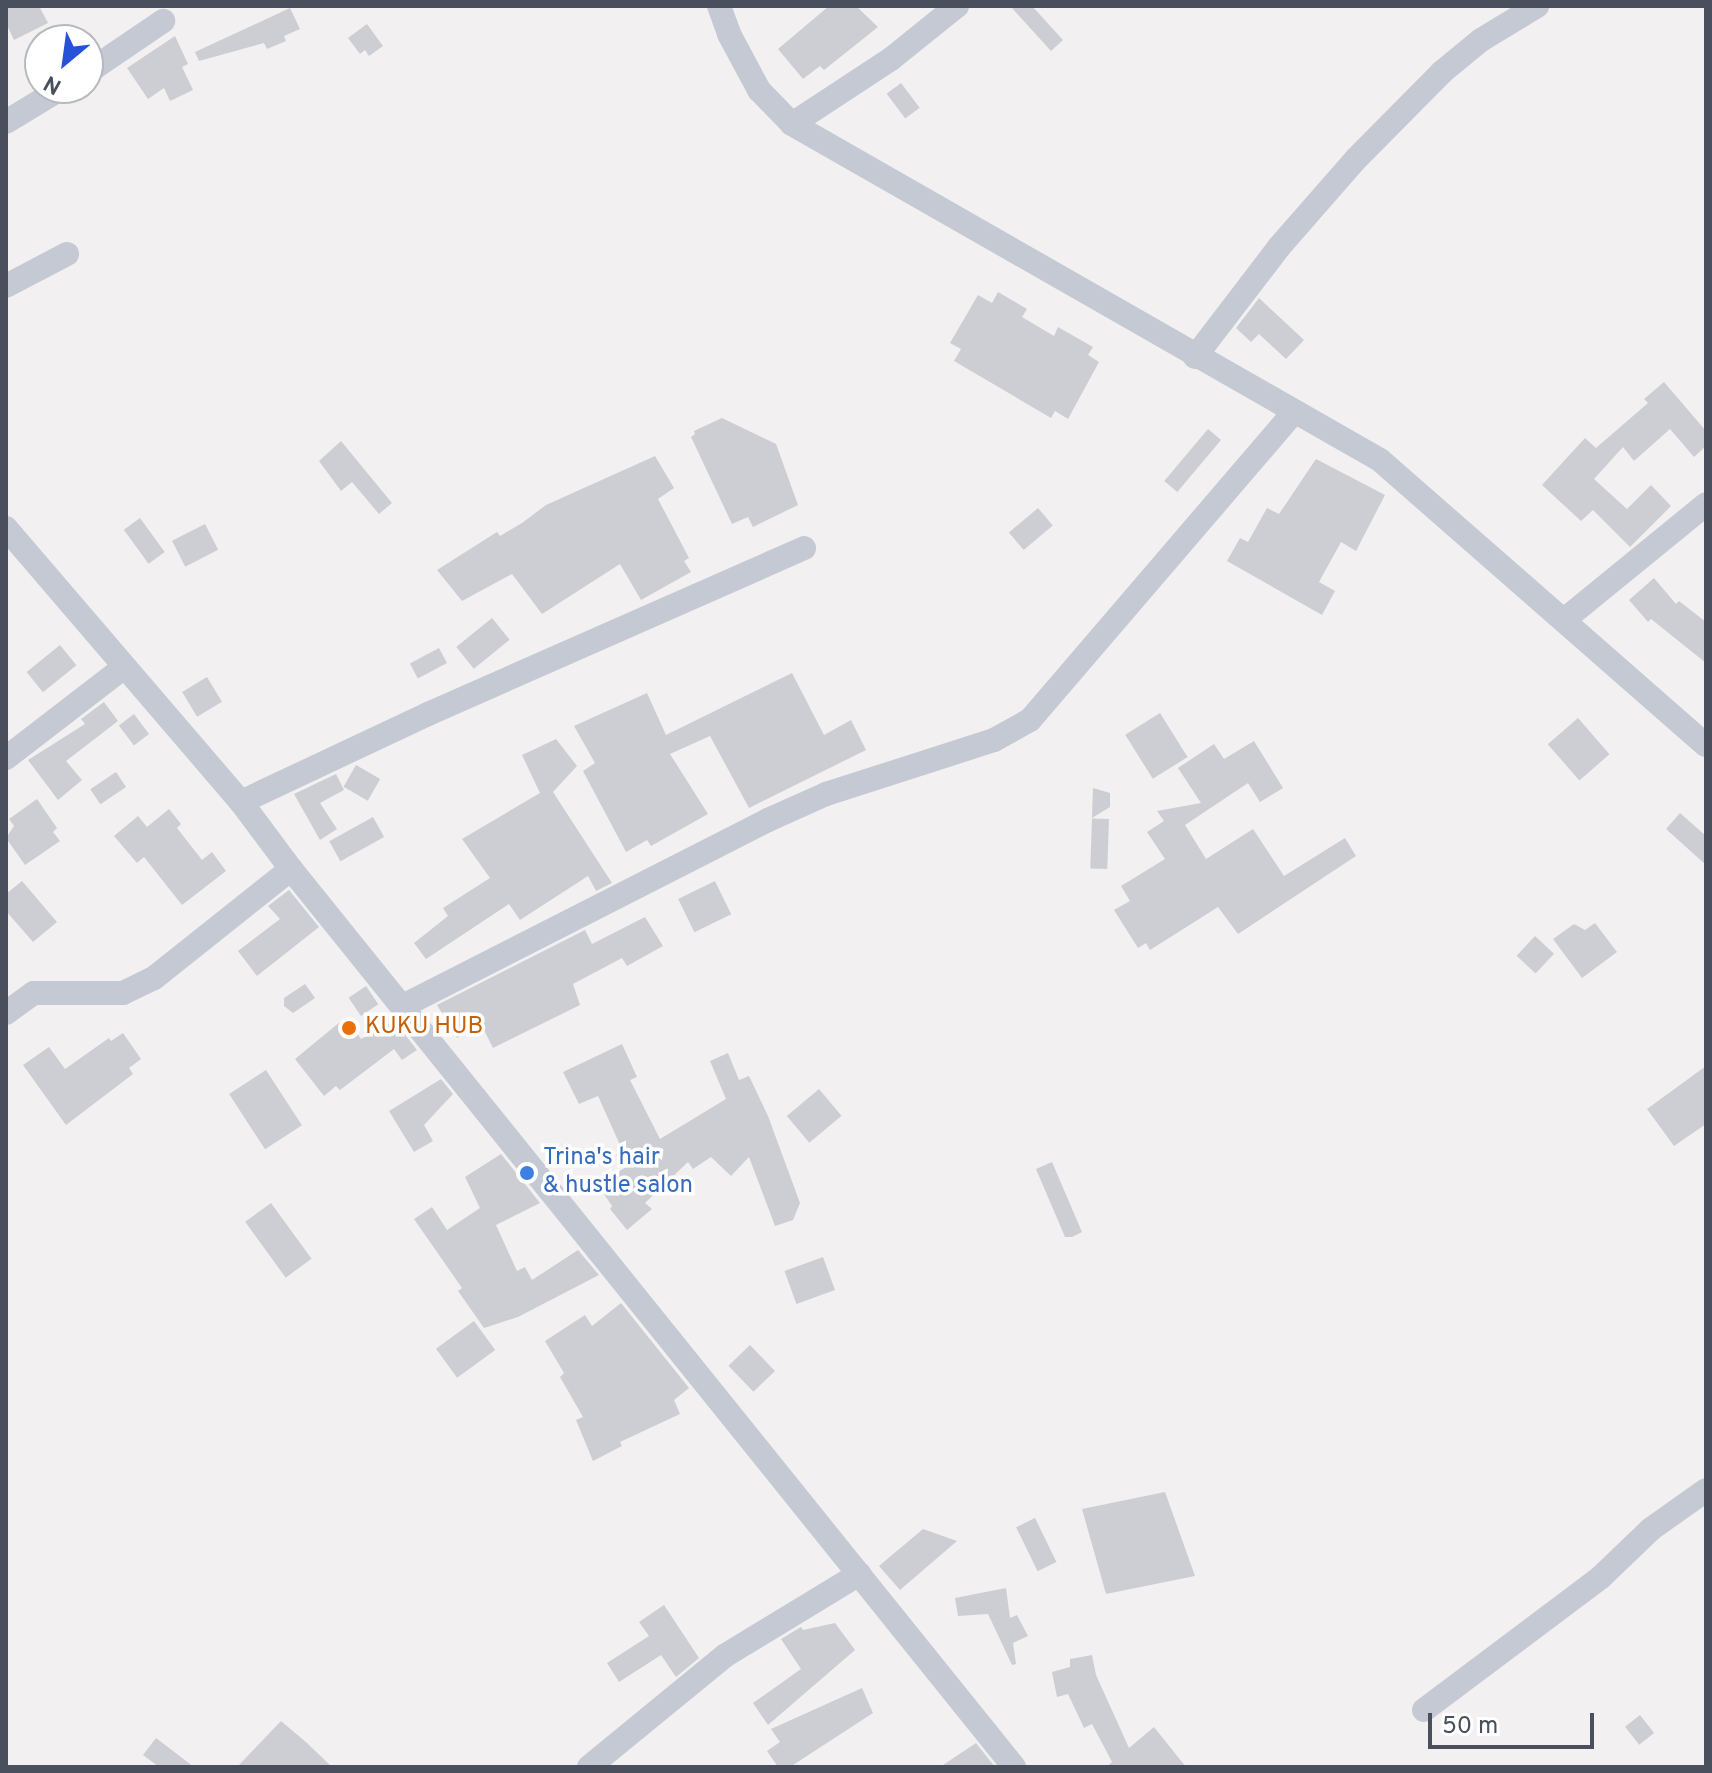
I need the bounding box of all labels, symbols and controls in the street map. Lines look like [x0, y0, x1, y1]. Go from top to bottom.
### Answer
north arrow [24, 24, 104, 104]
text: N [40, 68, 67, 99]
place label: KUKU HUB [365, 1014, 483, 1042]
marker: KUKU HUB [340, 1019, 358, 1037]
place label: Trina's hair & hustle salon [543, 1145, 693, 1201]
marker: Trina's hair & hustle salon [518, 1164, 536, 1182]
scale bar [1432, 1697, 1598, 1747]
text: 50 m [1442, 1712, 1498, 1742]

